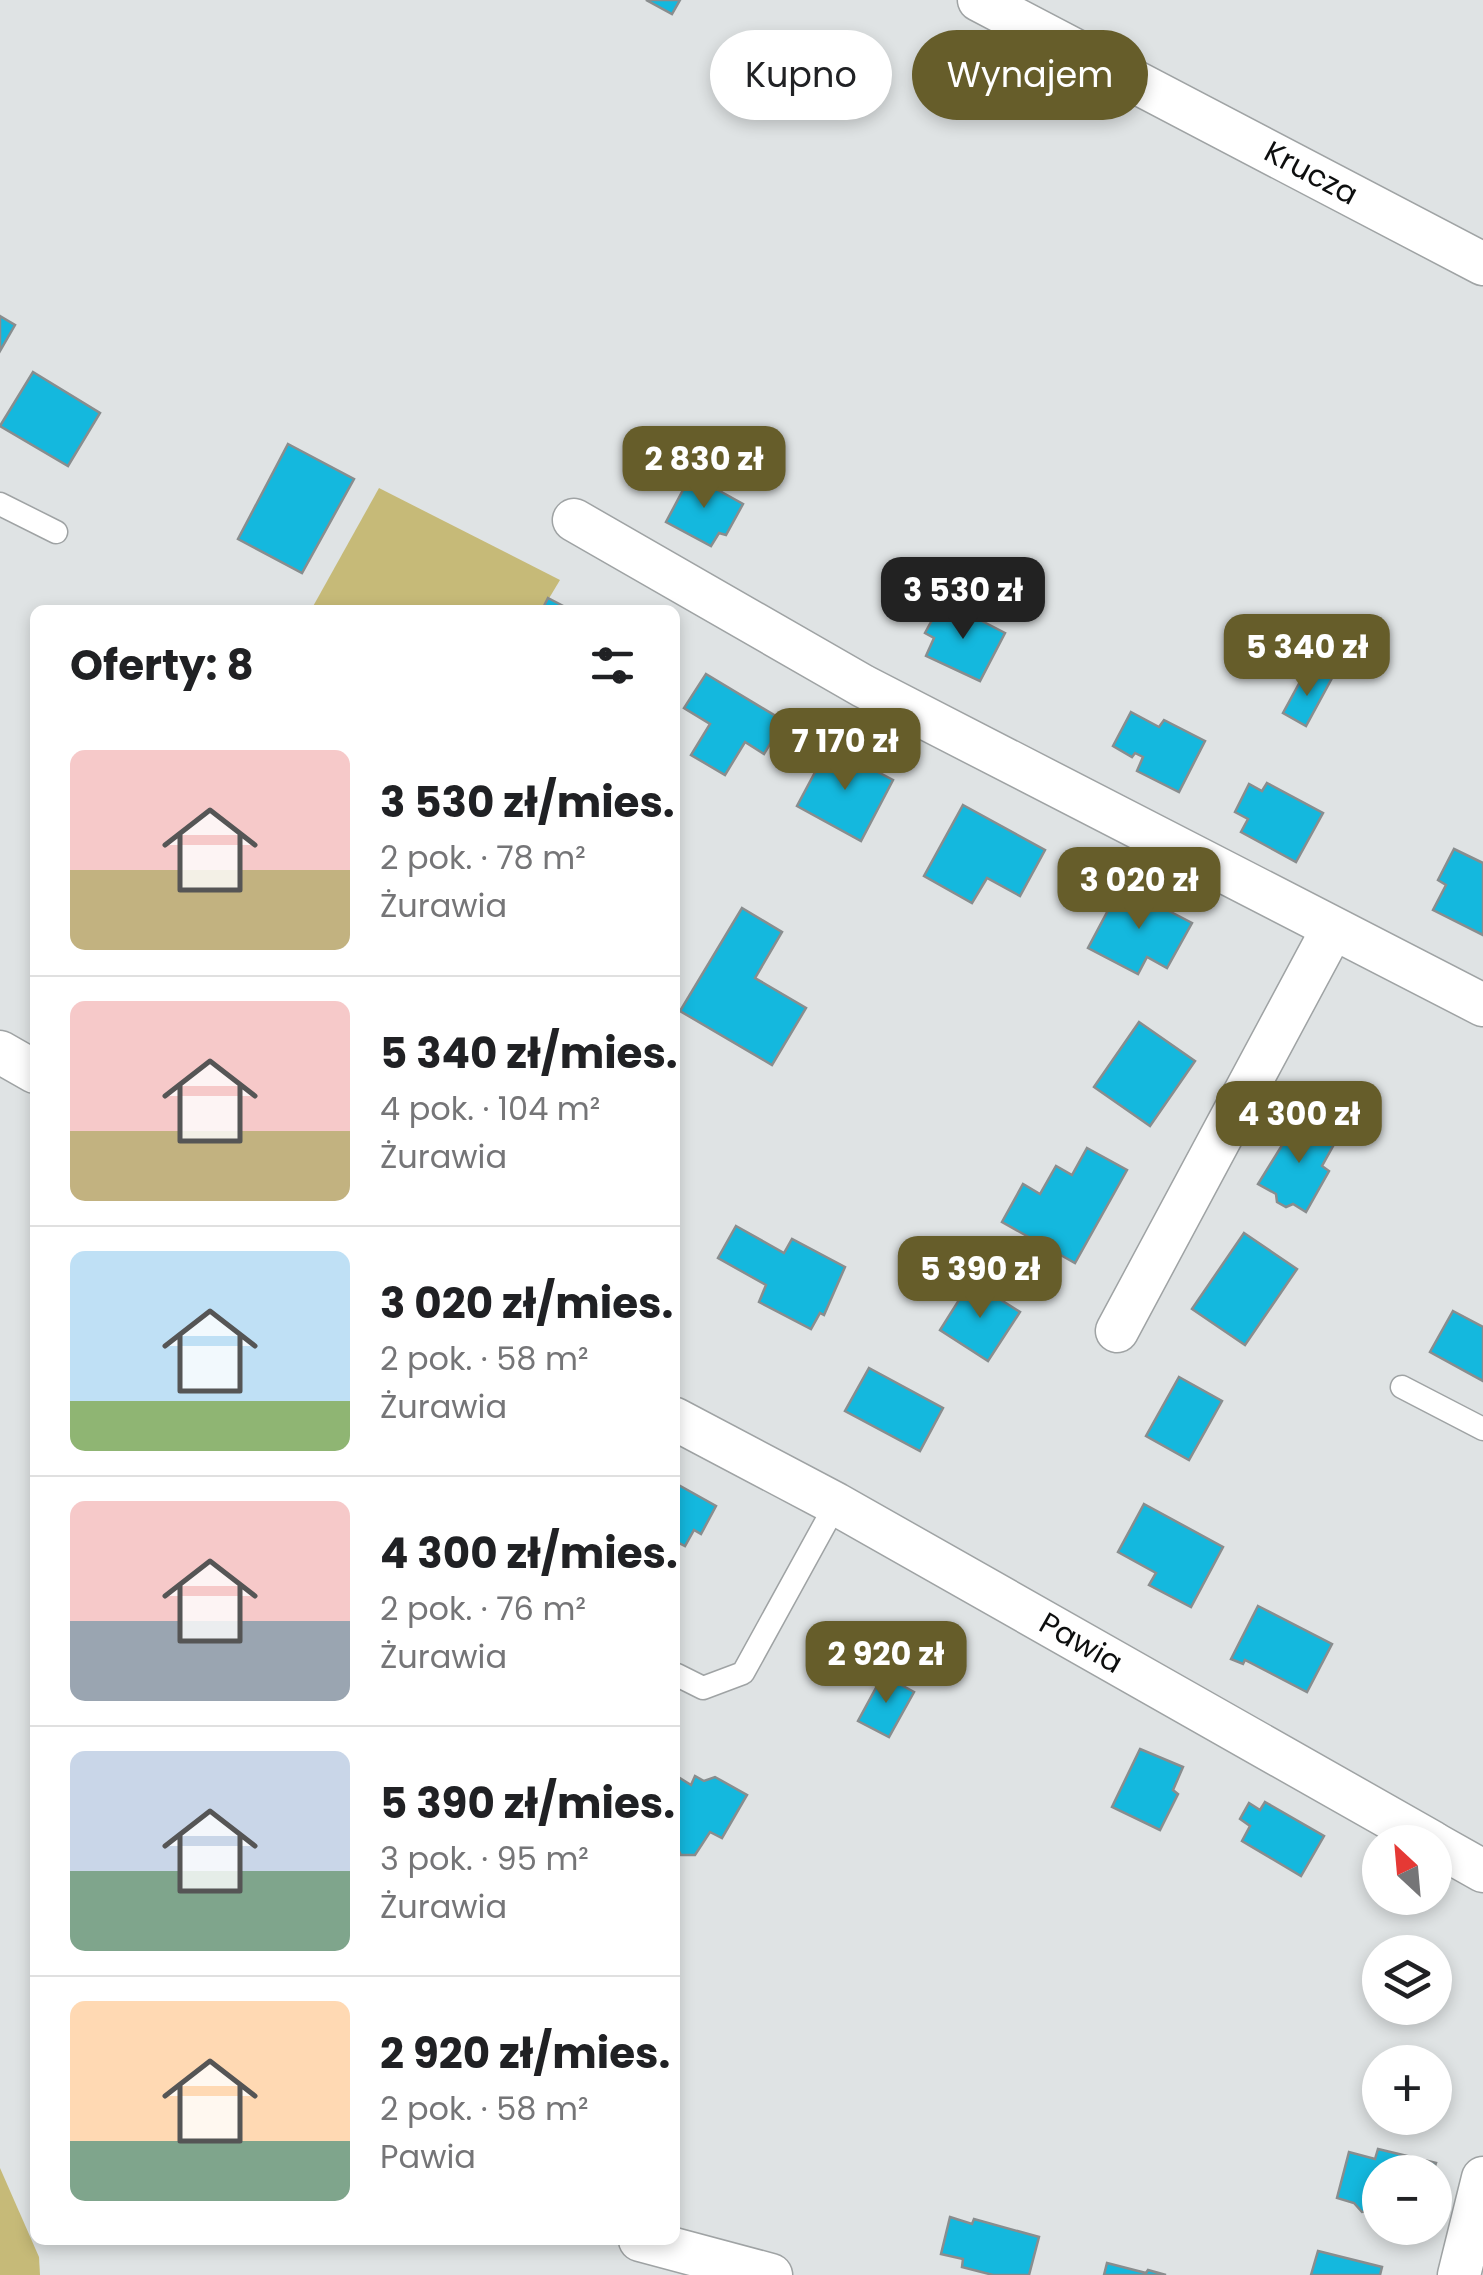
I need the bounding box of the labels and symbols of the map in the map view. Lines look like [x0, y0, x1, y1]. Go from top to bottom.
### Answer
street label: Krucza [1257, 130, 1366, 215]
pin: 2 830 zł [601, 426, 807, 511]
pin: 3 530 zł [860, 557, 1066, 642]
pin: 5 340 zł [1204, 614, 1410, 699]
pin: 7 170 zł [742, 708, 948, 793]
pin: 3 020 zł [1036, 847, 1242, 932]
pin: 4 300 zł [1196, 1081, 1402, 1166]
pin: 5 390 zł [877, 1236, 1083, 1321]
street label: Pawia [1032, 1601, 1131, 1684]
pin: 2 920 zł [783, 1621, 989, 1706]
north arrow [1362, 1825, 1452, 1915]

